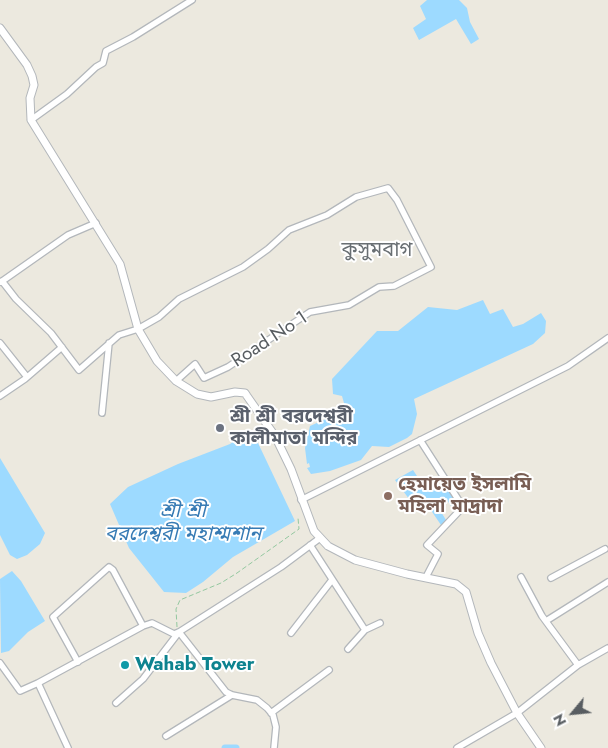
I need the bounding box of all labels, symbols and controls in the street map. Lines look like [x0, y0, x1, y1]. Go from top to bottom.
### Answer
district label: কুসুমবাগ [342, 239, 412, 263]
street label: Road No 1 [228, 307, 312, 373]
place label: শ্রী শ্রী বরদেশ্বরী কালীমাতা মন্দির [230, 406, 358, 450]
marker: শ্রী শ্রী বরদেশ্বরী কালীমাতা মন্দির [214, 422, 226, 434]
place label: হেমায়েত ইসলামি মহিলা মাদ্রাদা [398, 474, 531, 518]
marker: হেমায়েত ইসলামি মহিলা মাদ্রাদা [382, 490, 394, 502]
water label: শ্রী শ্রী বরদেশ্বরী মহাশ্মশান [105, 500, 261, 547]
place label: Wahab Tower [135, 654, 255, 676]
marker: Wahab Tower [119, 659, 131, 671]
north arrow [548, 688, 598, 738]
text: N [548, 710, 571, 730]

